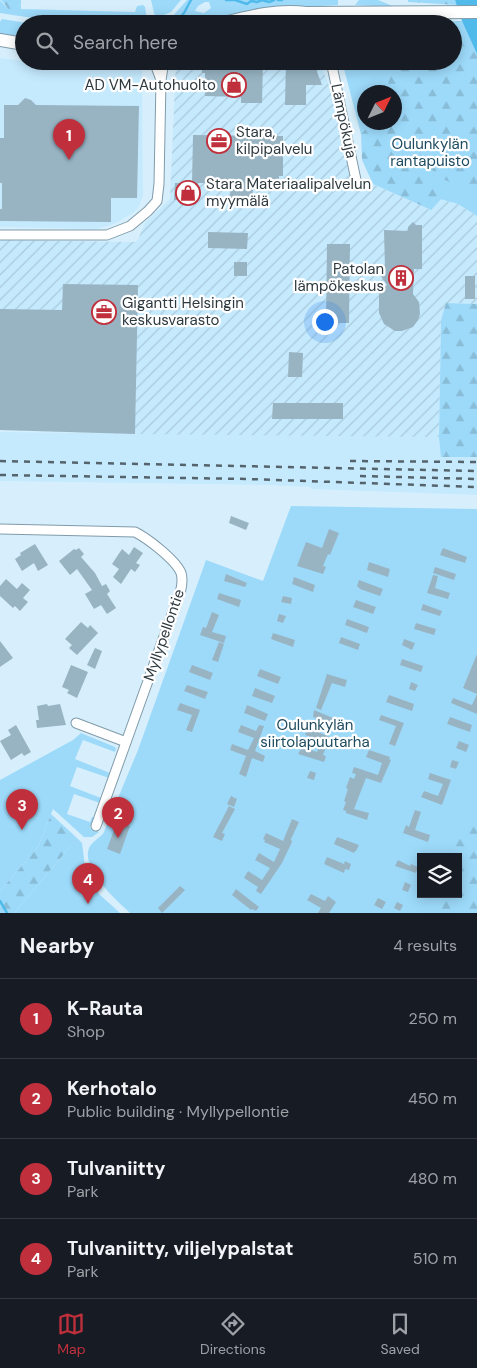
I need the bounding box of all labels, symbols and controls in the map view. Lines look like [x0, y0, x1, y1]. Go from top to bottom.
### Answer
search box [15, 15, 462, 70]
icon: search [33, 29, 61, 57]
text: Search here [73, 30, 178, 55]
shop icon: AD VM-Autohuolto [221, 72, 247, 98]
place label: AD VM-Autohuolto [84, 75, 216, 95]
street label: Lämpökuja [326, 82, 362, 160]
north arrow [357, 85, 402, 130]
pin: 1 [53, 119, 85, 160]
place label: Stara, kilpipalvelu [236, 122, 312, 159]
office icon: Stara, kilpipalvelu [206, 128, 232, 154]
park label: Oulunkylän rantapuisto [390, 134, 470, 171]
place label: Stara Materiaalipalvelun myymälä [206, 174, 371, 211]
shop icon: Stara Materiaalipalvelun myymälä [175, 180, 201, 206]
place label: Patolan lämpökeskus [294, 259, 384, 296]
building icon: Patolan lämpökeskus [388, 265, 414, 291]
place label: Gigantti Helsingin keskusvarasto [122, 293, 244, 330]
office icon: Gigantti Helsingin keskusvarasto [91, 299, 117, 325]
your location [312, 309, 338, 335]
street label: Myllypellontie [139, 586, 189, 684]
park label: Oulunkylän siirtolapuutarha [260, 715, 370, 752]
pin: 3 [6, 789, 38, 830]
pin: 2 [102, 797, 134, 838]
map controls [417, 853, 462, 898]
button: layers [417, 853, 462, 898]
pin: 4 [72, 863, 104, 904]
text: Nearby [20, 932, 94, 960]
text: 4 results [393, 935, 457, 956]
text: K-Rauta [67, 996, 143, 1021]
text: 1 [33, 1008, 39, 1029]
text: 250 m [409, 1008, 457, 1029]
text: Shop [67, 1021, 105, 1042]
text: Kerhotalo [67, 1076, 157, 1101]
text: 2 [31, 1088, 41, 1109]
text: 450 m [408, 1088, 457, 1109]
text: Public building · Myllypellontie [67, 1101, 289, 1122]
text: Tulvaniitty [67, 1156, 166, 1181]
text: 3 [31, 1168, 41, 1189]
text: 480 m [408, 1168, 457, 1189]
text: Park [67, 1181, 99, 1202]
text: Tulvaniitty, viljelypalstat [67, 1236, 294, 1261]
text: 4 [31, 1248, 41, 1269]
text: 510 m [413, 1248, 457, 1269]
text: Park [67, 1261, 99, 1282]
tab: Map [57, 1310, 85, 1358]
tab: Directions [200, 1310, 266, 1358]
tab: Saved [380, 1310, 420, 1358]

